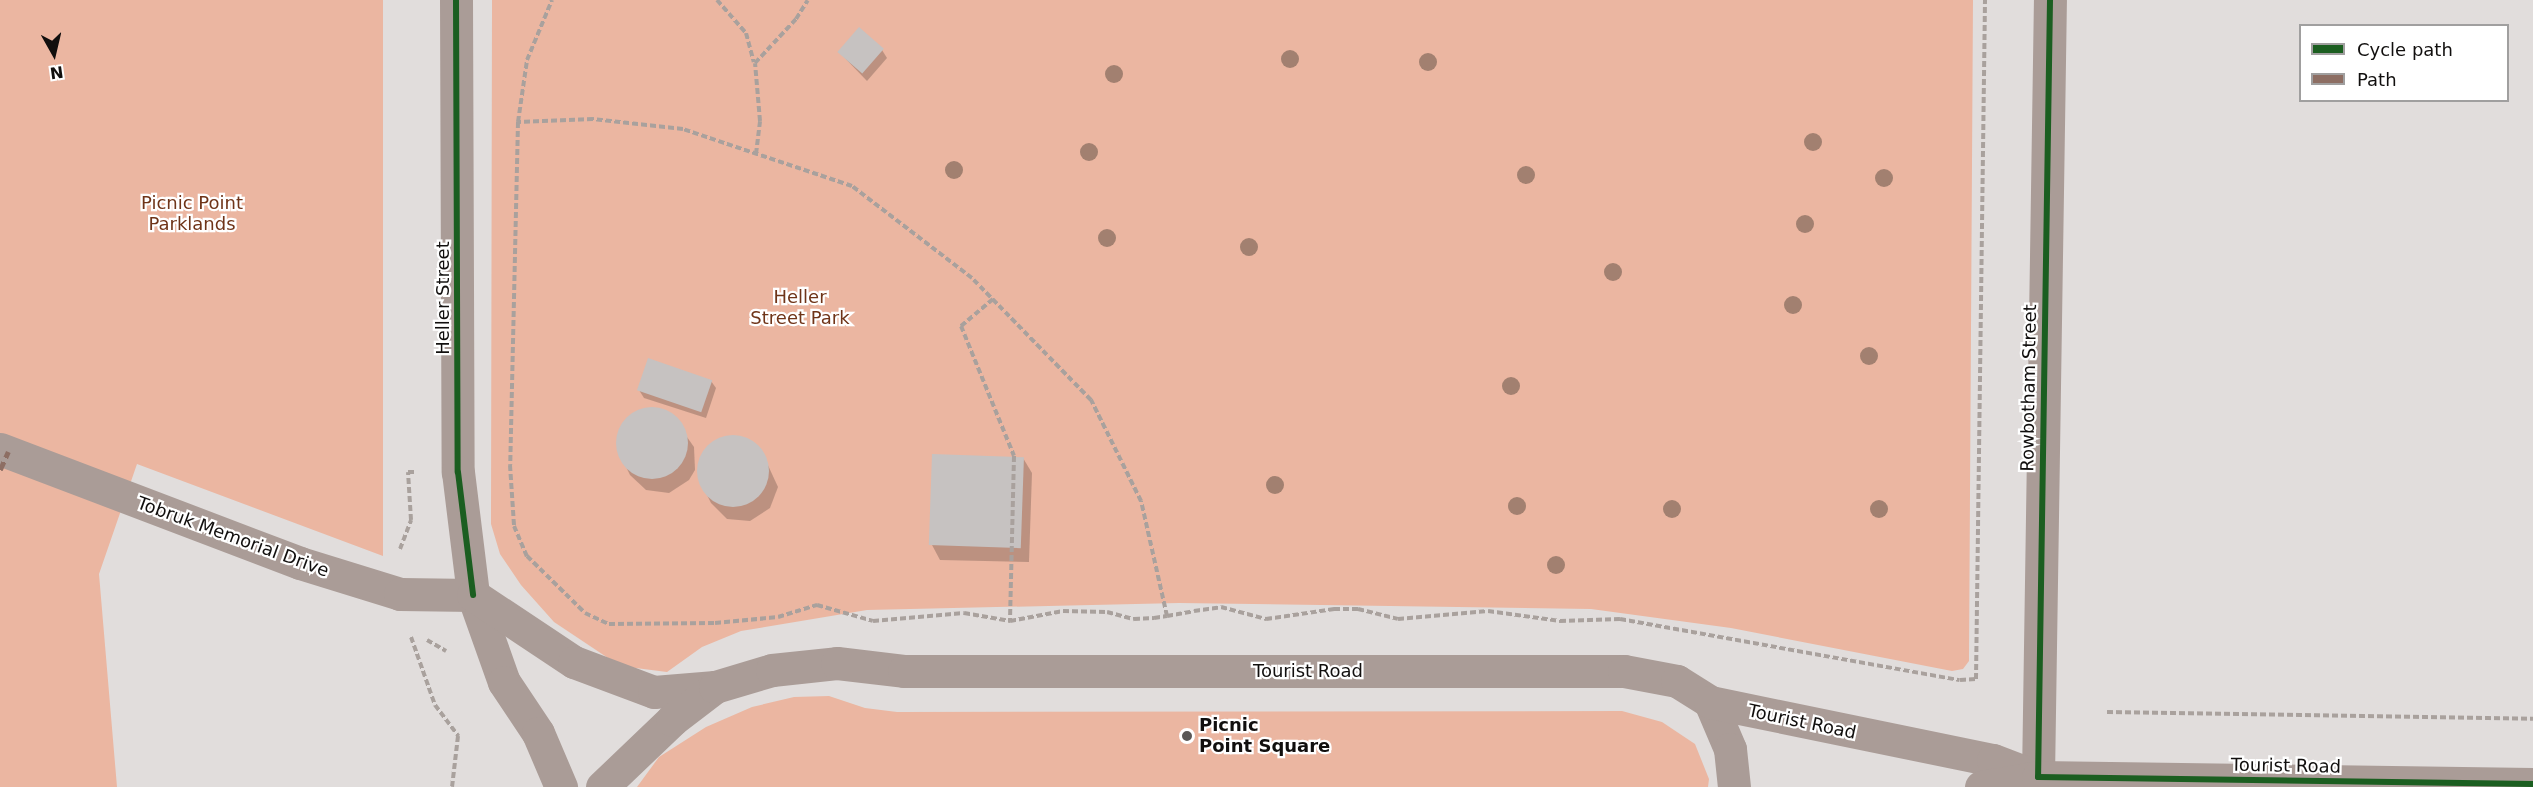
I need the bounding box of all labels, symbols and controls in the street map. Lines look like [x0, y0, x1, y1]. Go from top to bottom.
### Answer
north arrow [24, 24, 84, 84]
legend [2299, 24, 2509, 102]
text: Cycle path [2357, 39, 2453, 60]
text: N [49, 62, 65, 83]
text: Path [2357, 69, 2397, 90]
park label: Picnic Point Parklands [141, 193, 243, 236]
street label: Heller Street [432, 241, 454, 355]
park label: Heller Street Park [750, 287, 850, 330]
street label: Rowbotham Street [2017, 304, 2041, 472]
street label: Tobruk Memorial Drive [134, 492, 332, 582]
street label: Tourist Road [1253, 660, 1363, 682]
street label: Tourist Road [1746, 700, 1858, 744]
place label: Picnic Point Square [1199, 715, 1330, 758]
marker: Picnic Point Square [1180, 729, 1194, 743]
street label: Tourist Road [2231, 754, 2341, 778]

